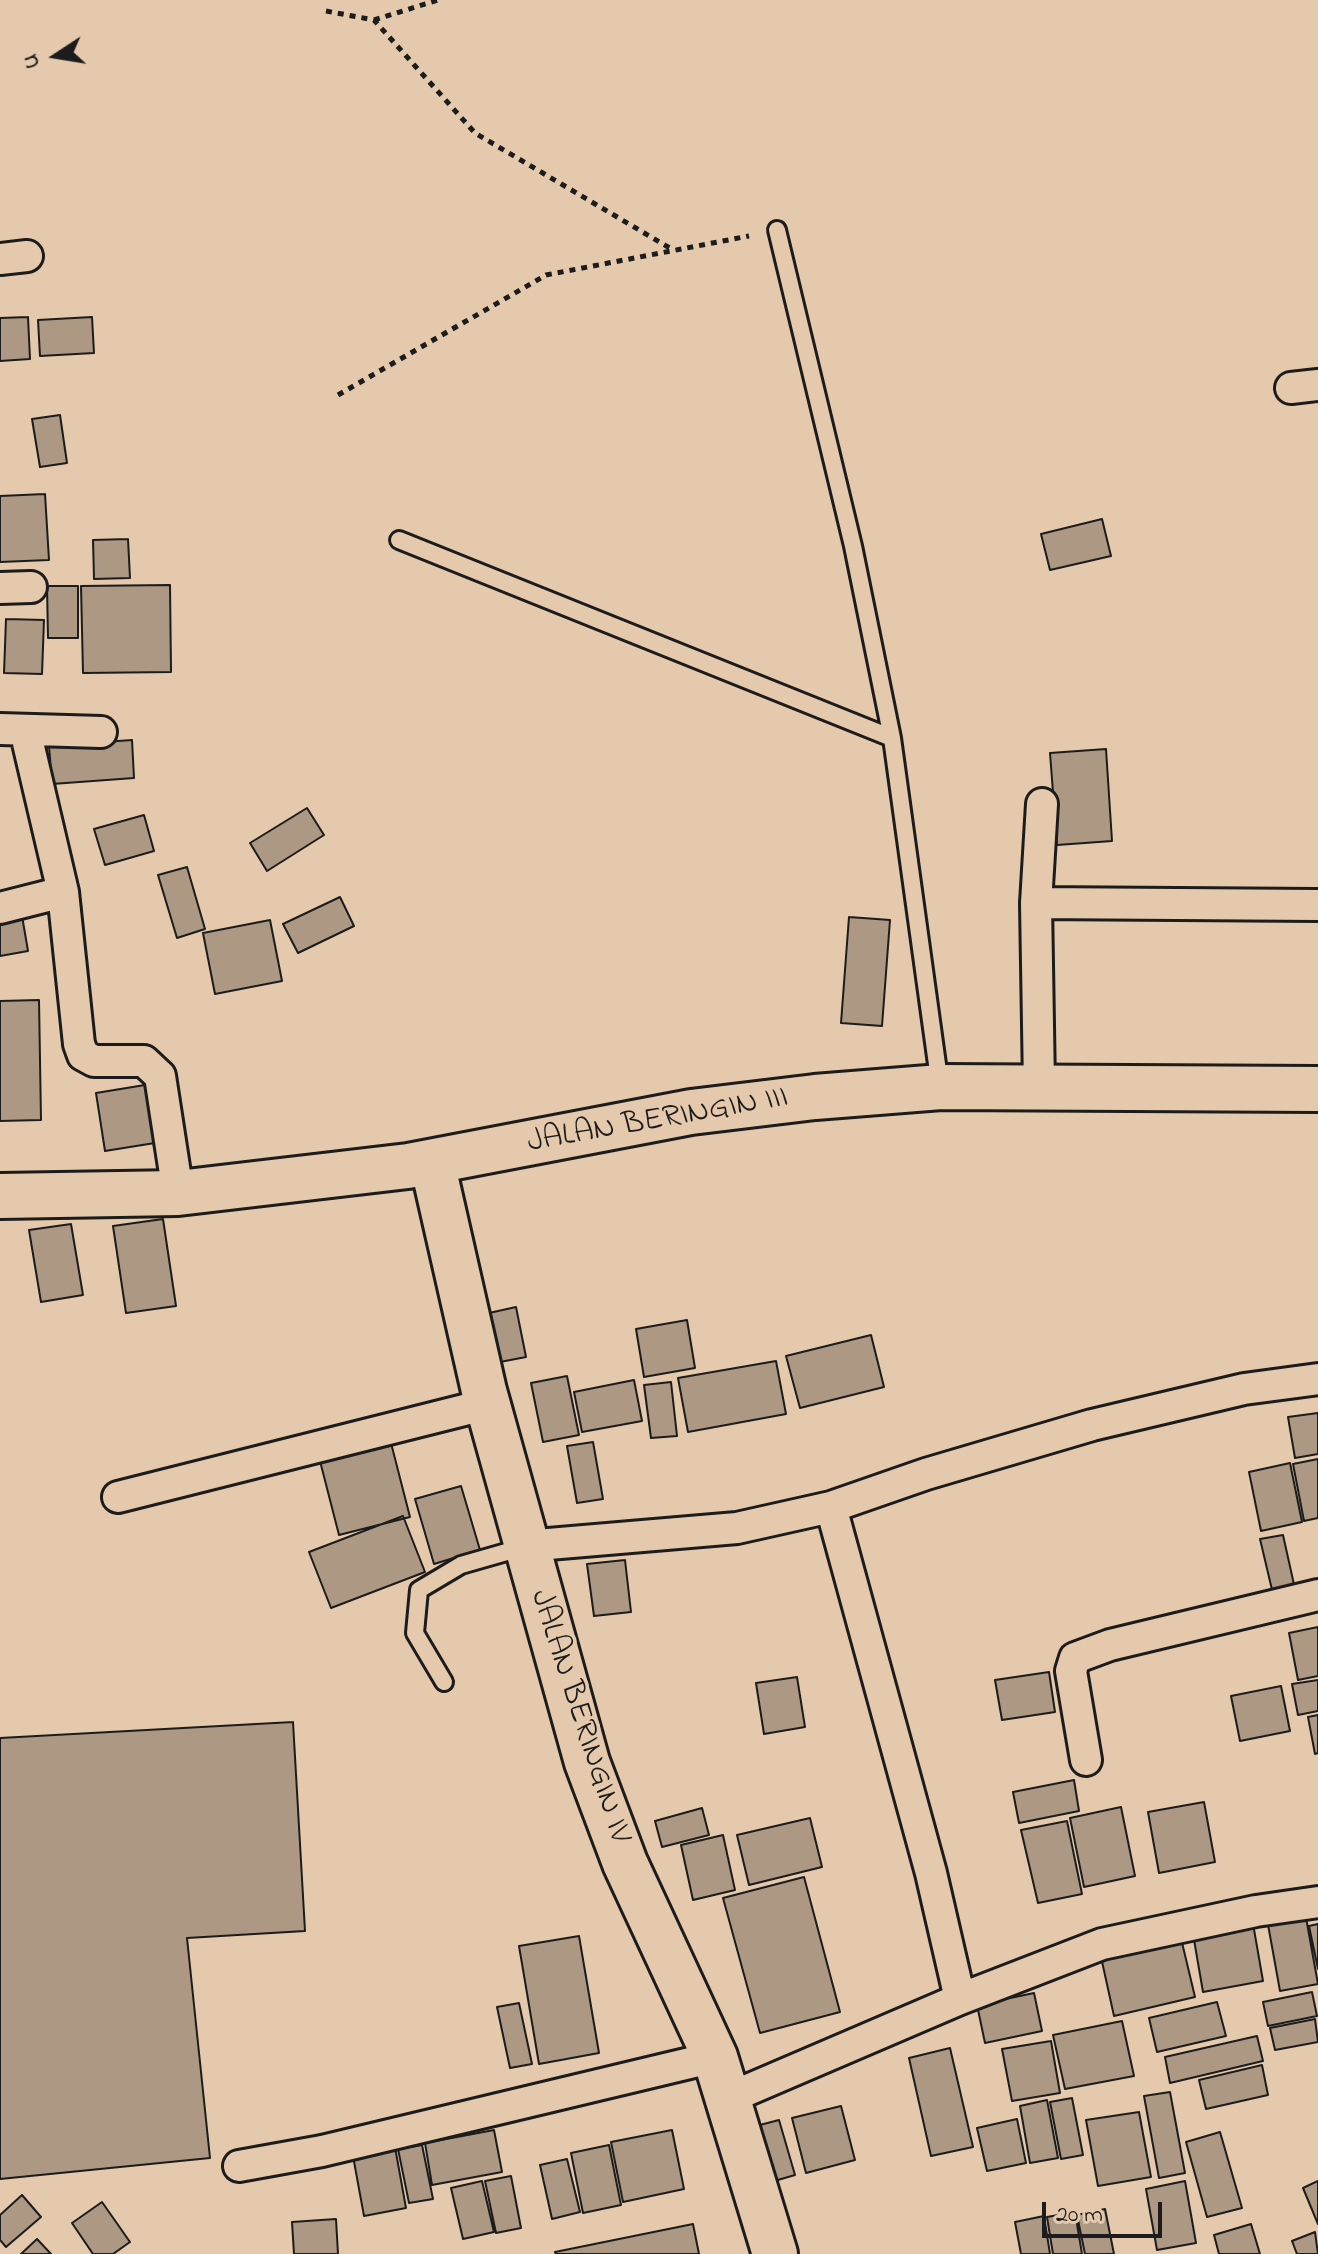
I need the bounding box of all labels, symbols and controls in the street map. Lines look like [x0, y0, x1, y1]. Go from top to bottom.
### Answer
north arrow [16, 16, 96, 96]
text: U [15, 51, 50, 71]
street label: JALAN BERINGIN III [525, 1080, 791, 1164]
street label: JALAN BERINGIN IV [519, 1586, 637, 1848]
scale bar [1046, 2186, 1166, 2236]
text: 20 m [1056, 2198, 1103, 2233]

